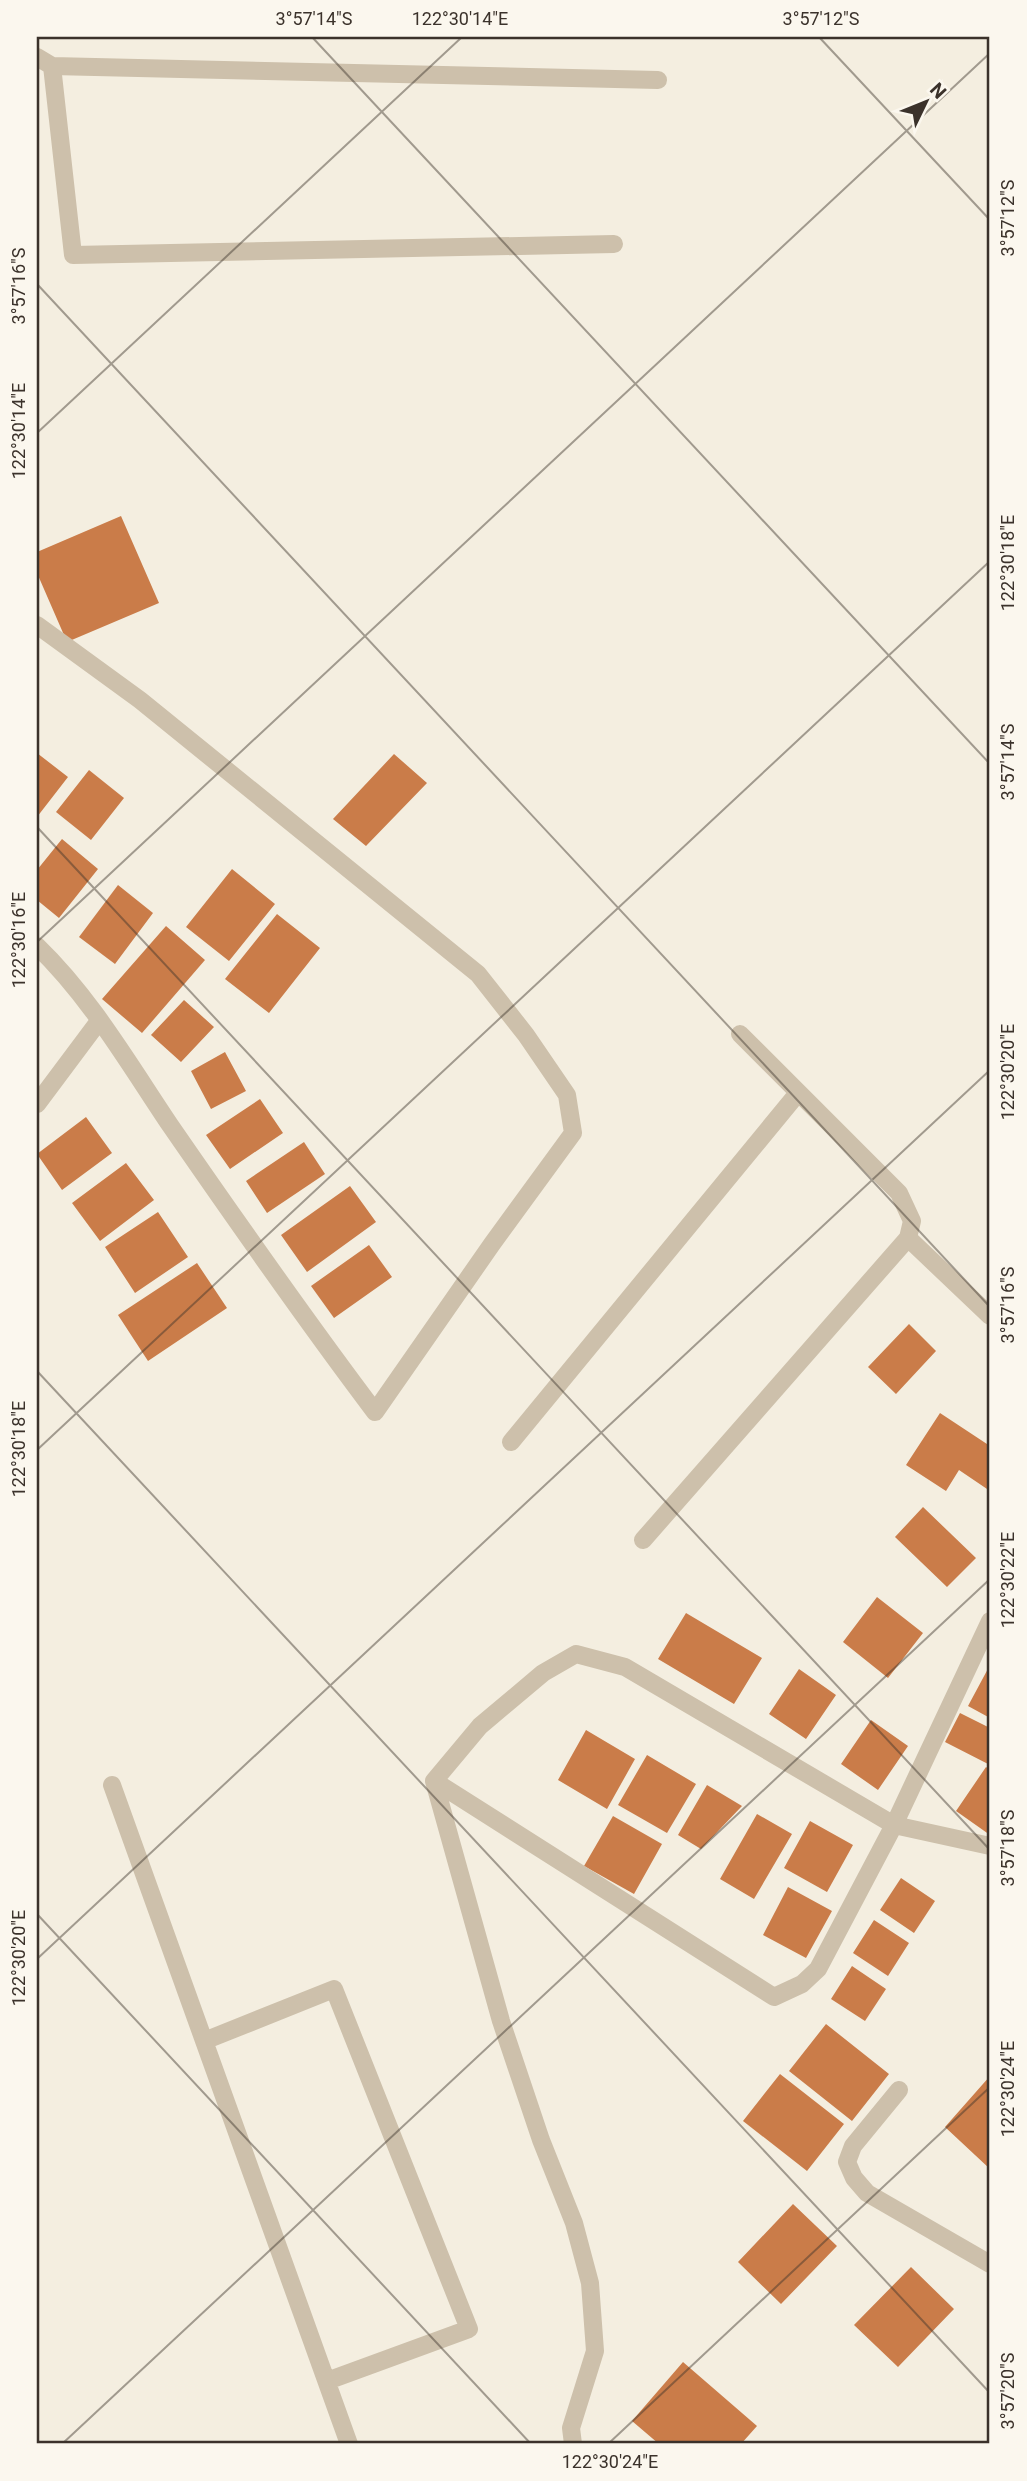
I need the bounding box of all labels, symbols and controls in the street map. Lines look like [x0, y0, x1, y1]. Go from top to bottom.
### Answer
text: 3°57'14"S [276, 8, 353, 29]
text: 122°30'14"E [412, 8, 508, 29]
text: 3°57'12"S [783, 8, 860, 29]
north arrow [890, 66, 960, 136]
text: N [925, 78, 951, 103]
text: 3°57'12"S [997, 179, 1018, 256]
text: 3°57'16"S [8, 247, 29, 324]
text: 122°30'14"E [8, 383, 29, 479]
text: 122°30'18"E [997, 515, 1018, 611]
text: 3°57'14"S [997, 723, 1018, 800]
text: 122°30'16"E [8, 892, 29, 988]
text: 122°30'20"E [997, 1024, 1018, 1120]
text: 3°57'16"S [997, 1266, 1018, 1343]
text: 122°30'18"E [8, 1401, 29, 1497]
text: 122°30'22"E [997, 1532, 1018, 1628]
text: 3°57'18"S [997, 1809, 1018, 1886]
text: 122°30'20"E [8, 1910, 29, 2006]
text: 122°30'24"E [997, 2041, 1018, 2137]
text: 3°57'20"S [997, 2352, 1018, 2429]
text: 122°30'24"E [562, 2451, 658, 2472]

